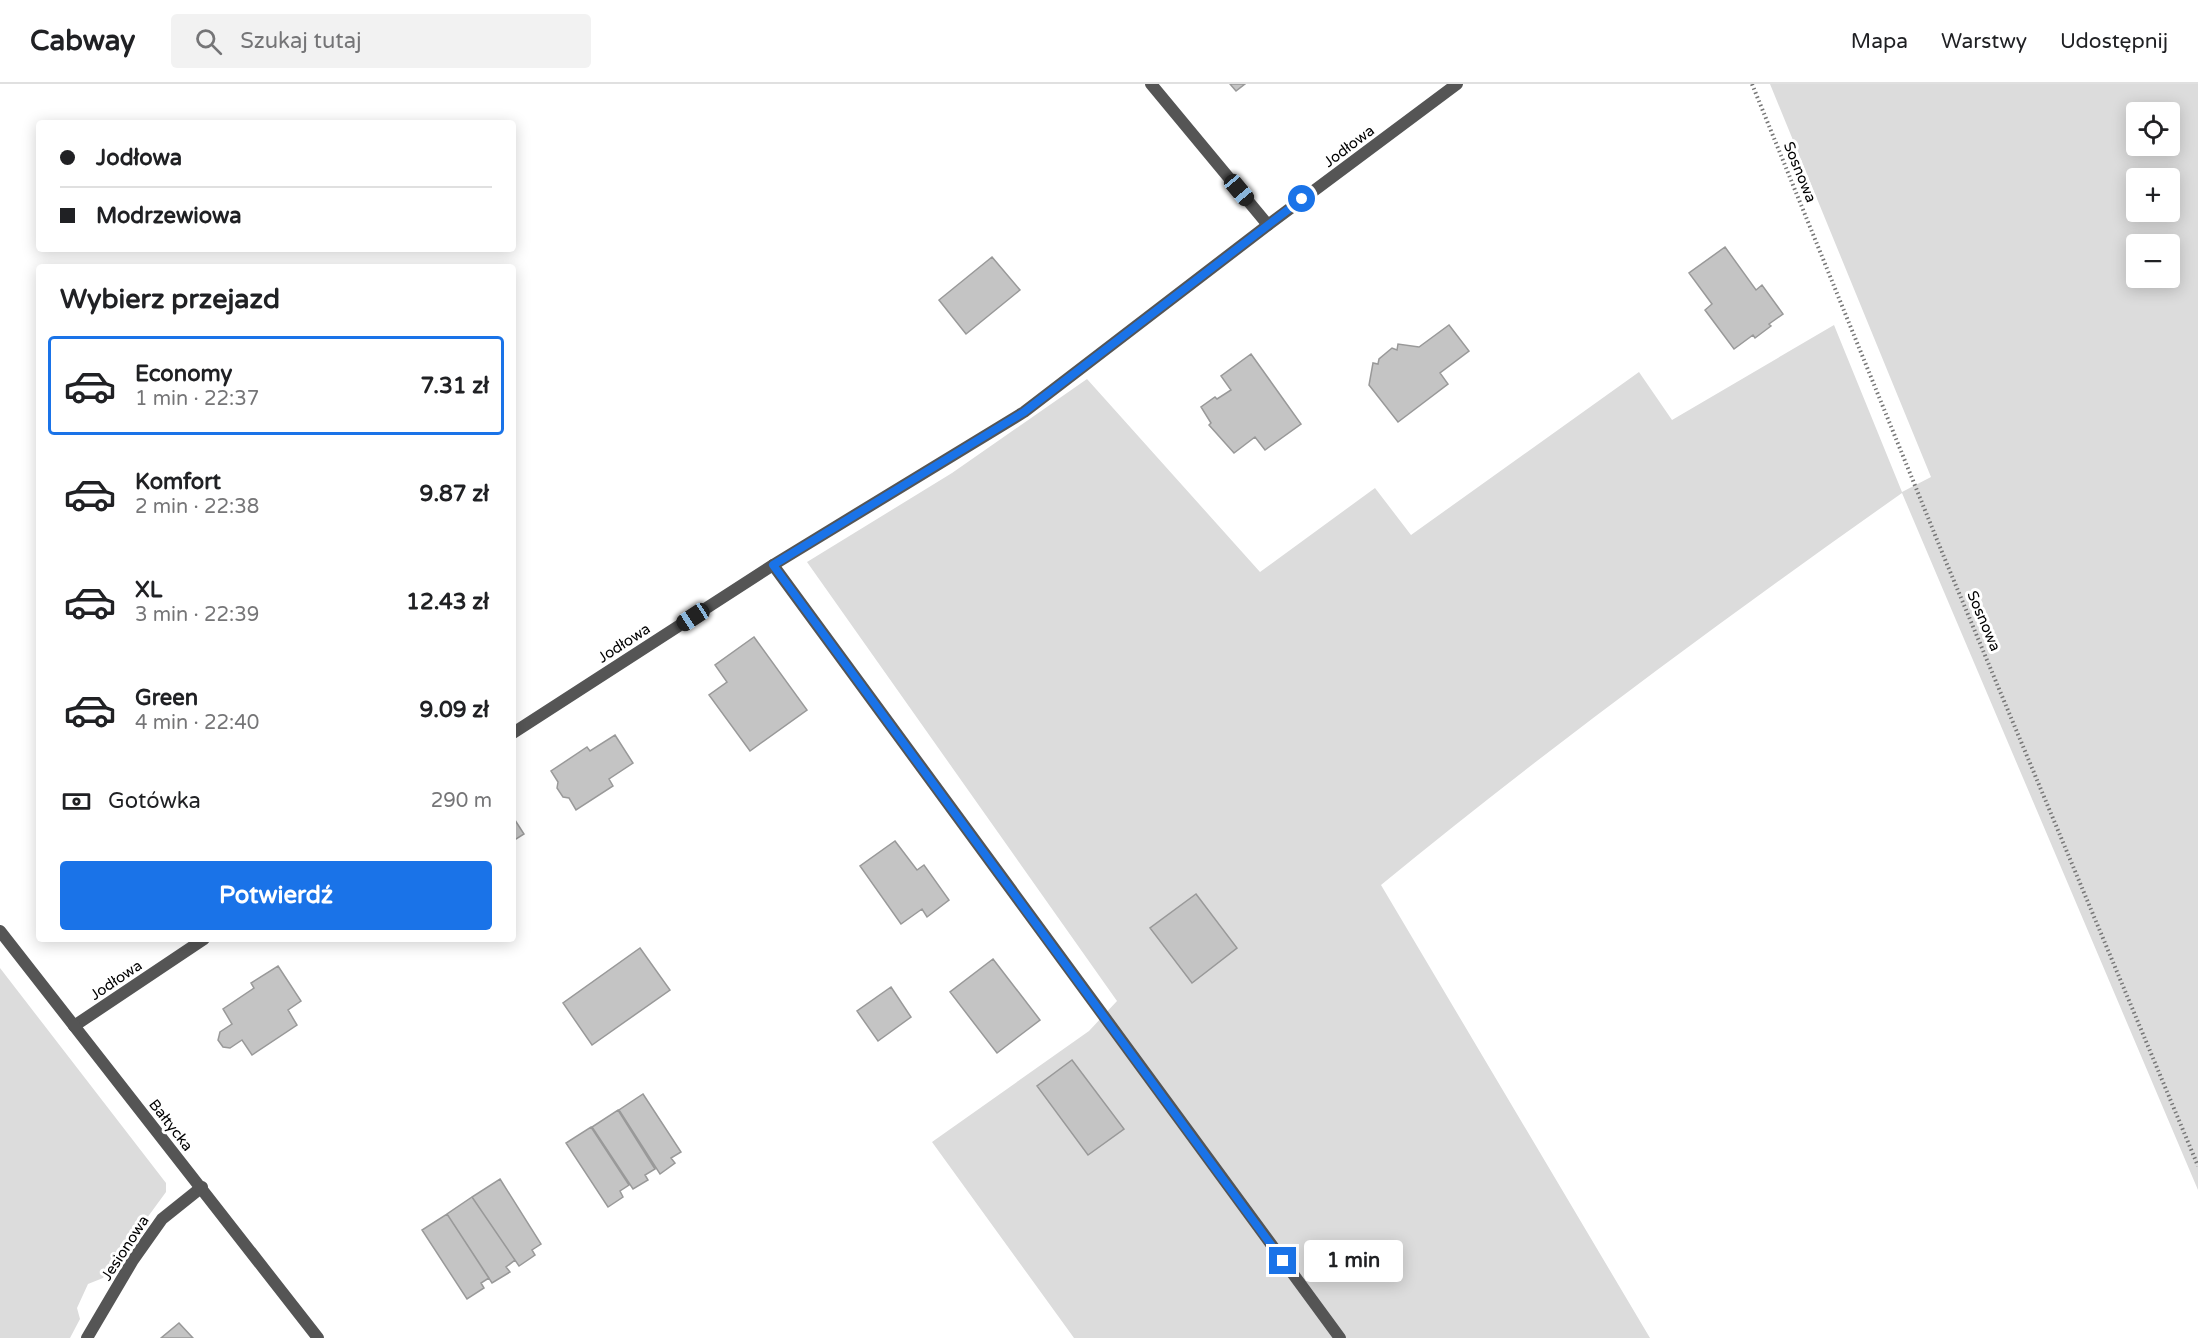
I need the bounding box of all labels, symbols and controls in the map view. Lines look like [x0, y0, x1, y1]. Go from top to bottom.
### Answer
search box [171, 14, 591, 68]
text: Cabway [30, 24, 135, 58]
icon: search [192, 25, 225, 58]
text: Szukaj tutaj [240, 28, 362, 54]
text: Mapa [1851, 29, 1908, 54]
text: Warstwy [1941, 29, 2027, 54]
text: Udostępnij [2060, 29, 2168, 54]
map controls [2126, 102, 2180, 288]
button: locate [2126, 102, 2180, 156]
street label: Jodłowa [1320, 121, 1378, 171]
street label: Sosnowa [1780, 139, 1820, 205]
text: Jodłowa [96, 145, 182, 171]
button: + [2126, 168, 2180, 222]
car [1221, 170, 1257, 210]
route start [1288, 185, 1315, 212]
text: Modrzewiowa [96, 203, 242, 229]
button: − [2126, 234, 2180, 288]
text: Wybierz przejazd [60, 283, 280, 316]
icon: car [63, 359, 117, 413]
text: Economy [135, 361, 232, 387]
text: 7.31 zł [421, 373, 489, 399]
text: 1 min · 22:37 [135, 387, 259, 411]
icon: car [63, 467, 117, 521]
text: Komfort [135, 469, 221, 495]
text: 9.87 zł [420, 481, 489, 507]
text: 2 min · 22:38 [135, 495, 259, 519]
icon: car [63, 575, 117, 629]
text: XL [135, 577, 162, 603]
street label: Sosnowa [1963, 588, 2005, 654]
text: 12.43 zł [406, 589, 489, 615]
car [673, 600, 713, 634]
text: 3 min · 22:39 [135, 603, 259, 627]
street label: Jodłowa [594, 619, 654, 667]
icon: car [63, 683, 117, 737]
text: Green [135, 685, 198, 711]
text: 9.09 zł [419, 697, 489, 723]
text: 4 min · 22:40 [135, 711, 259, 735]
icon: cash [60, 785, 93, 818]
text: Gotówka [108, 788, 201, 814]
text: 290 m [431, 789, 492, 813]
button: Potwierdź [60, 861, 492, 930]
street label: Jodłowa [87, 956, 145, 1004]
street label: Bałtycka [145, 1096, 197, 1154]
street label: Jesionowa [97, 1212, 153, 1284]
callout: 1 min [1304, 1240, 1403, 1282]
route end [1269, 1247, 1296, 1274]
text: 1 min [1327, 1249, 1380, 1273]

